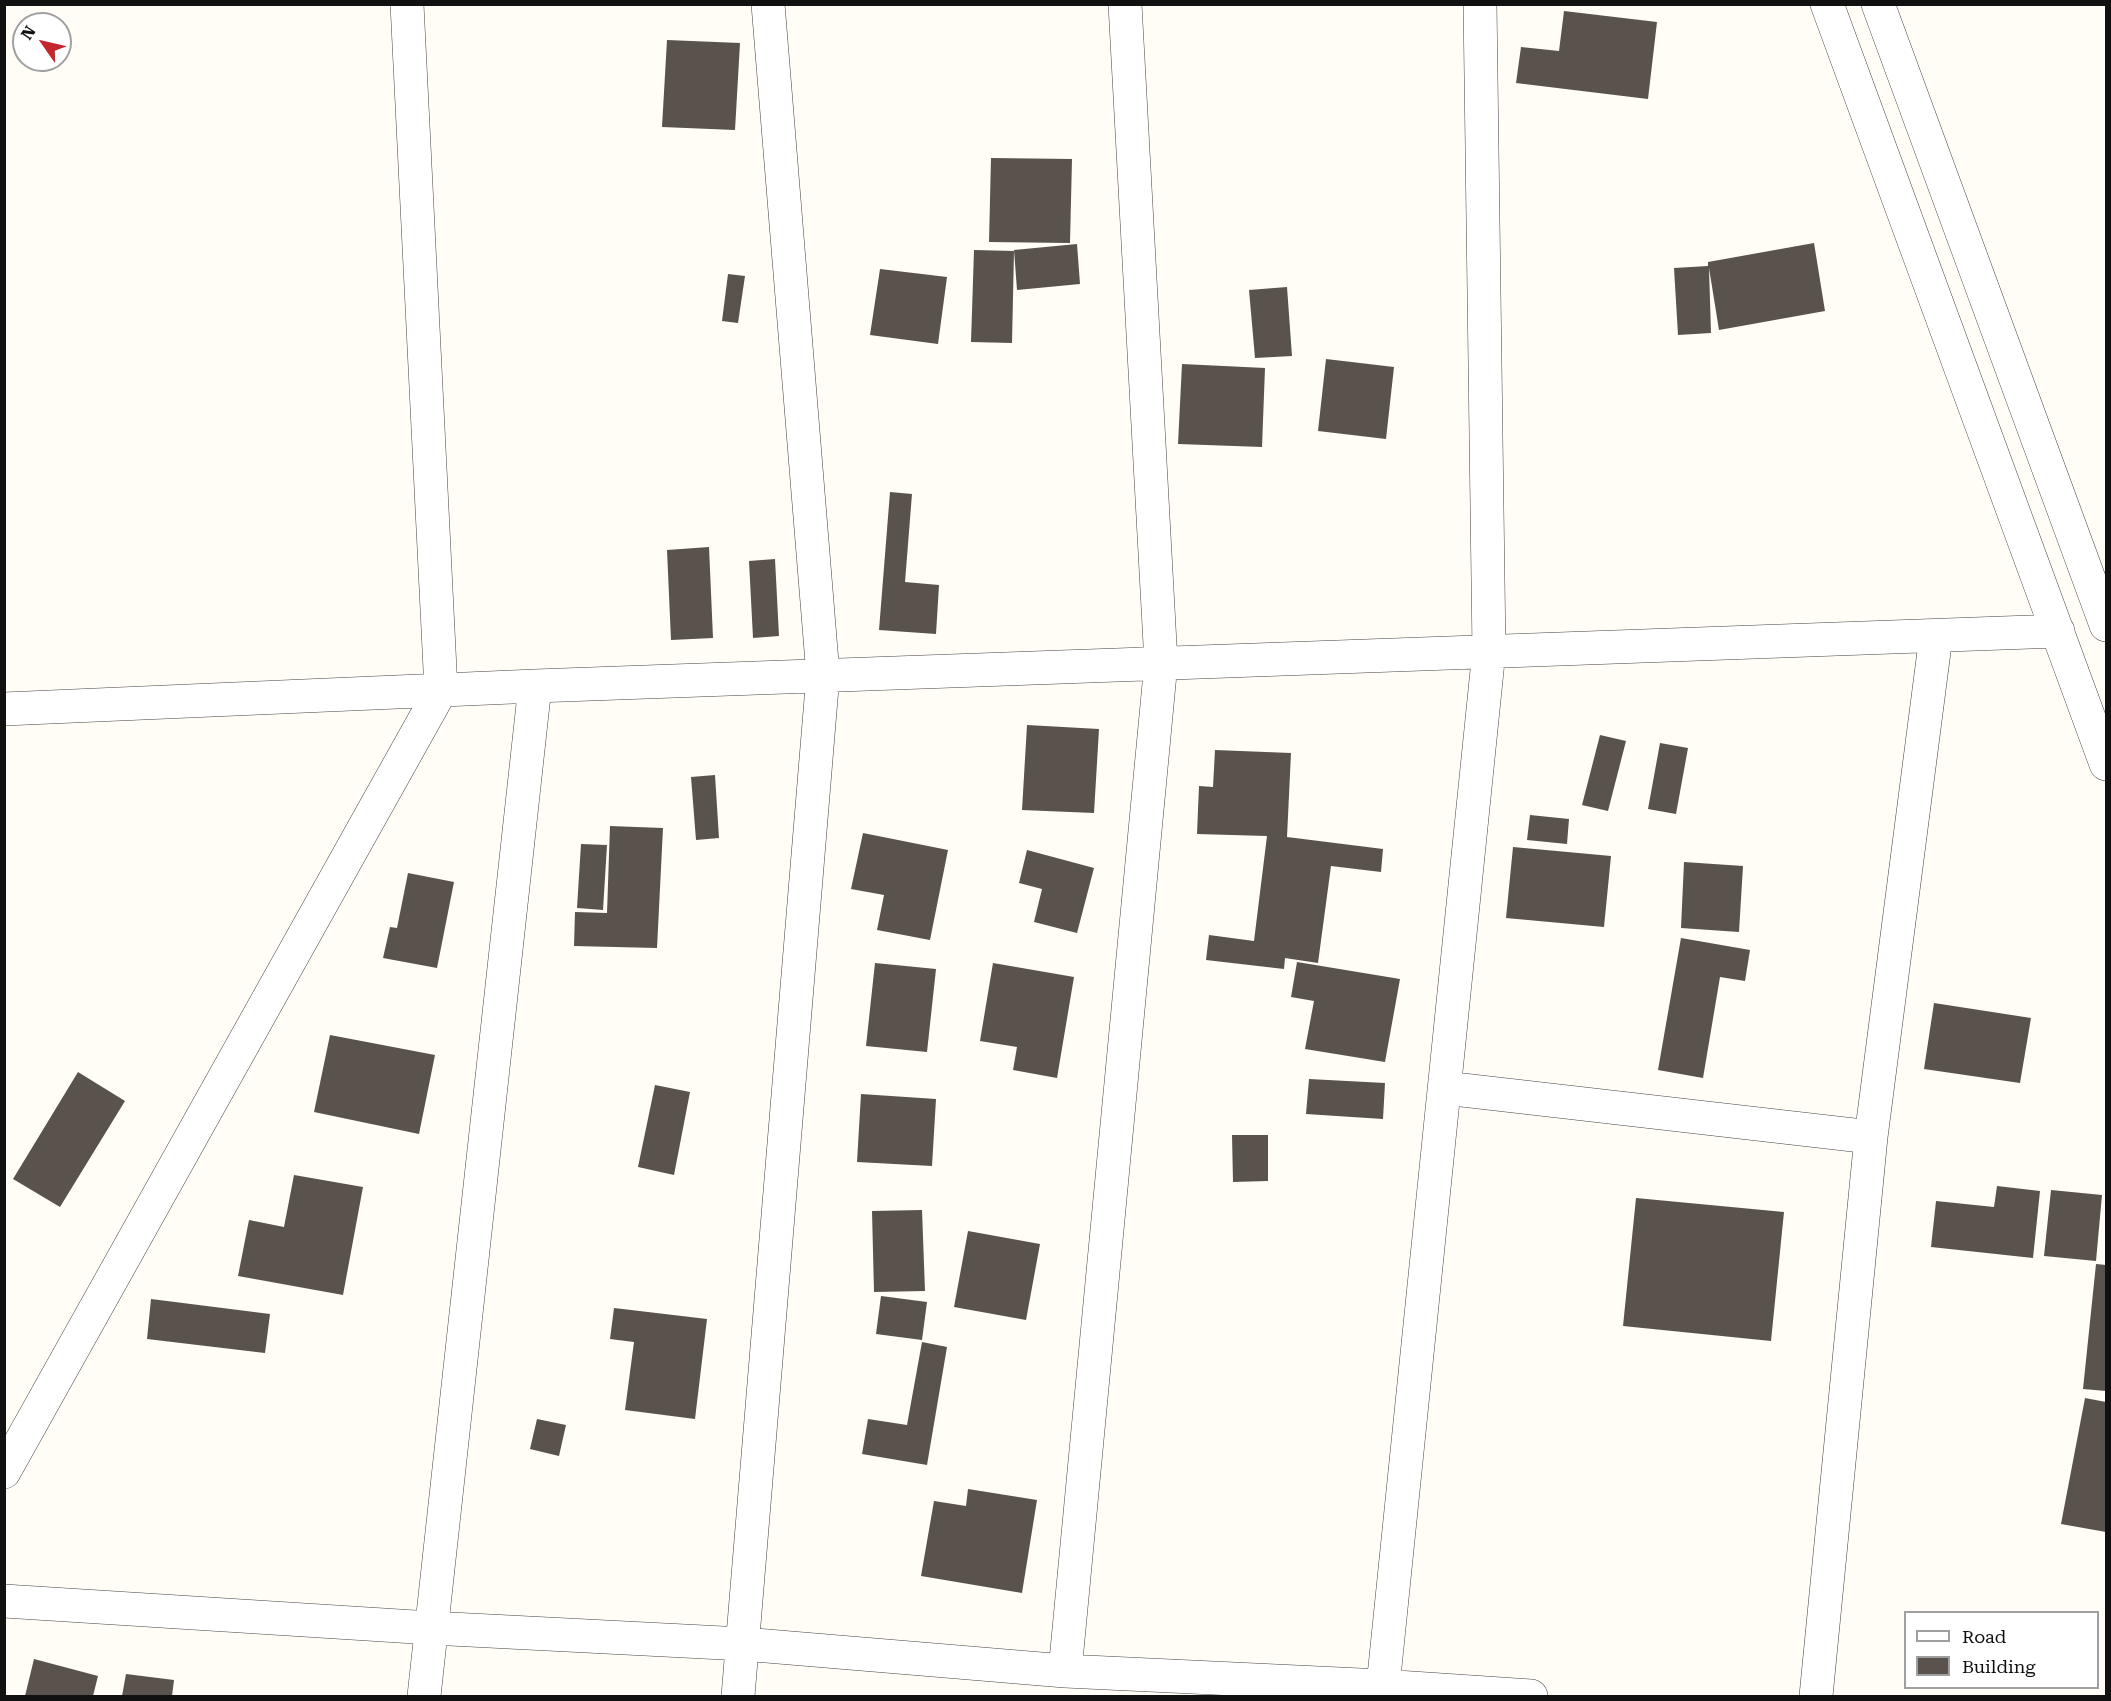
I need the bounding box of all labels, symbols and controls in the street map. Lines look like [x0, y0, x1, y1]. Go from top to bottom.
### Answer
north arrow [12, 12, 72, 72]
text: N [17, 22, 40, 43]
legend [1904, 1611, 2099, 1689]
text: Road [1962, 1626, 2006, 1647]
text: Building [1962, 1656, 2036, 1677]

